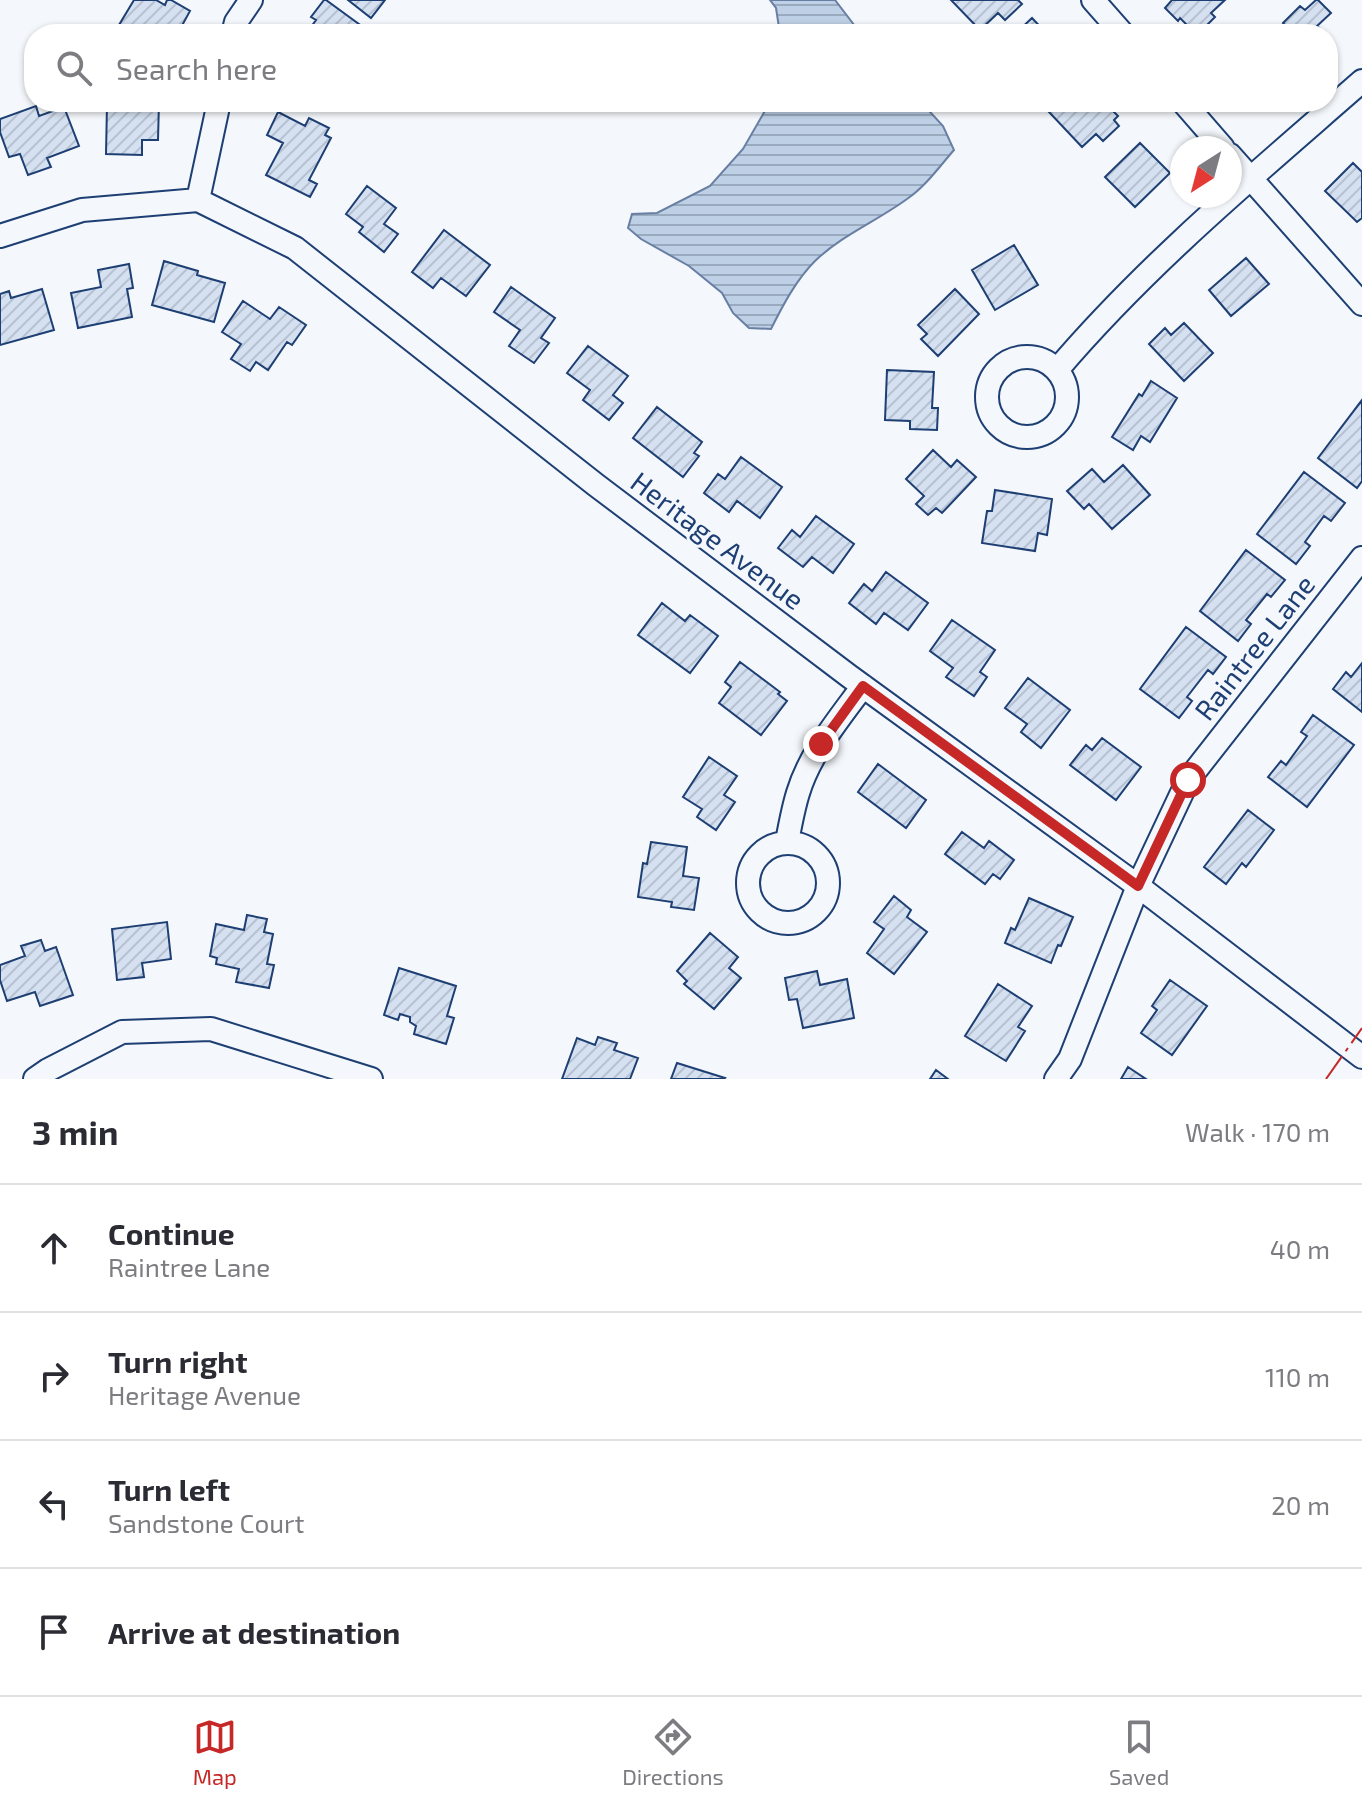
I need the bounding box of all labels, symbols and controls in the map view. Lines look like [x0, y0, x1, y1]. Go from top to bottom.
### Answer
search box [24, 24, 1338, 112]
icon: search [52, 46, 96, 90]
text: Search here [116, 50, 277, 86]
north arrow [1170, 136, 1242, 208]
street label: Heritage Avenue [625, 464, 811, 616]
street label: Raintree Lane [1187, 568, 1321, 726]
route end [803, 726, 839, 762]
route start [1170, 762, 1206, 798]
text: 3 min [32, 1111, 118, 1152]
text: Walk · 170 m [1185, 1116, 1330, 1147]
text: Continue [108, 1215, 235, 1251]
icon: ahead [32, 1226, 76, 1270]
text: 40 m [1270, 1233, 1330, 1264]
text: Raintree Lane [108, 1251, 270, 1282]
text: Turn right [108, 1343, 248, 1379]
icon: right [32, 1354, 76, 1398]
text: 110 m [1265, 1361, 1330, 1392]
text: Heritage Avenue [108, 1379, 301, 1410]
text: Turn left [108, 1471, 230, 1507]
icon: left [32, 1482, 76, 1526]
text: 20 m [1271, 1489, 1330, 1520]
text: Sandstone Court [108, 1507, 304, 1538]
icon: arrive [32, 1610, 76, 1654]
text: Arrive at destination [108, 1614, 400, 1650]
tab: Map [193, 1715, 237, 1789]
tab: Directions [622, 1715, 724, 1789]
tab: Saved [1109, 1715, 1169, 1789]

